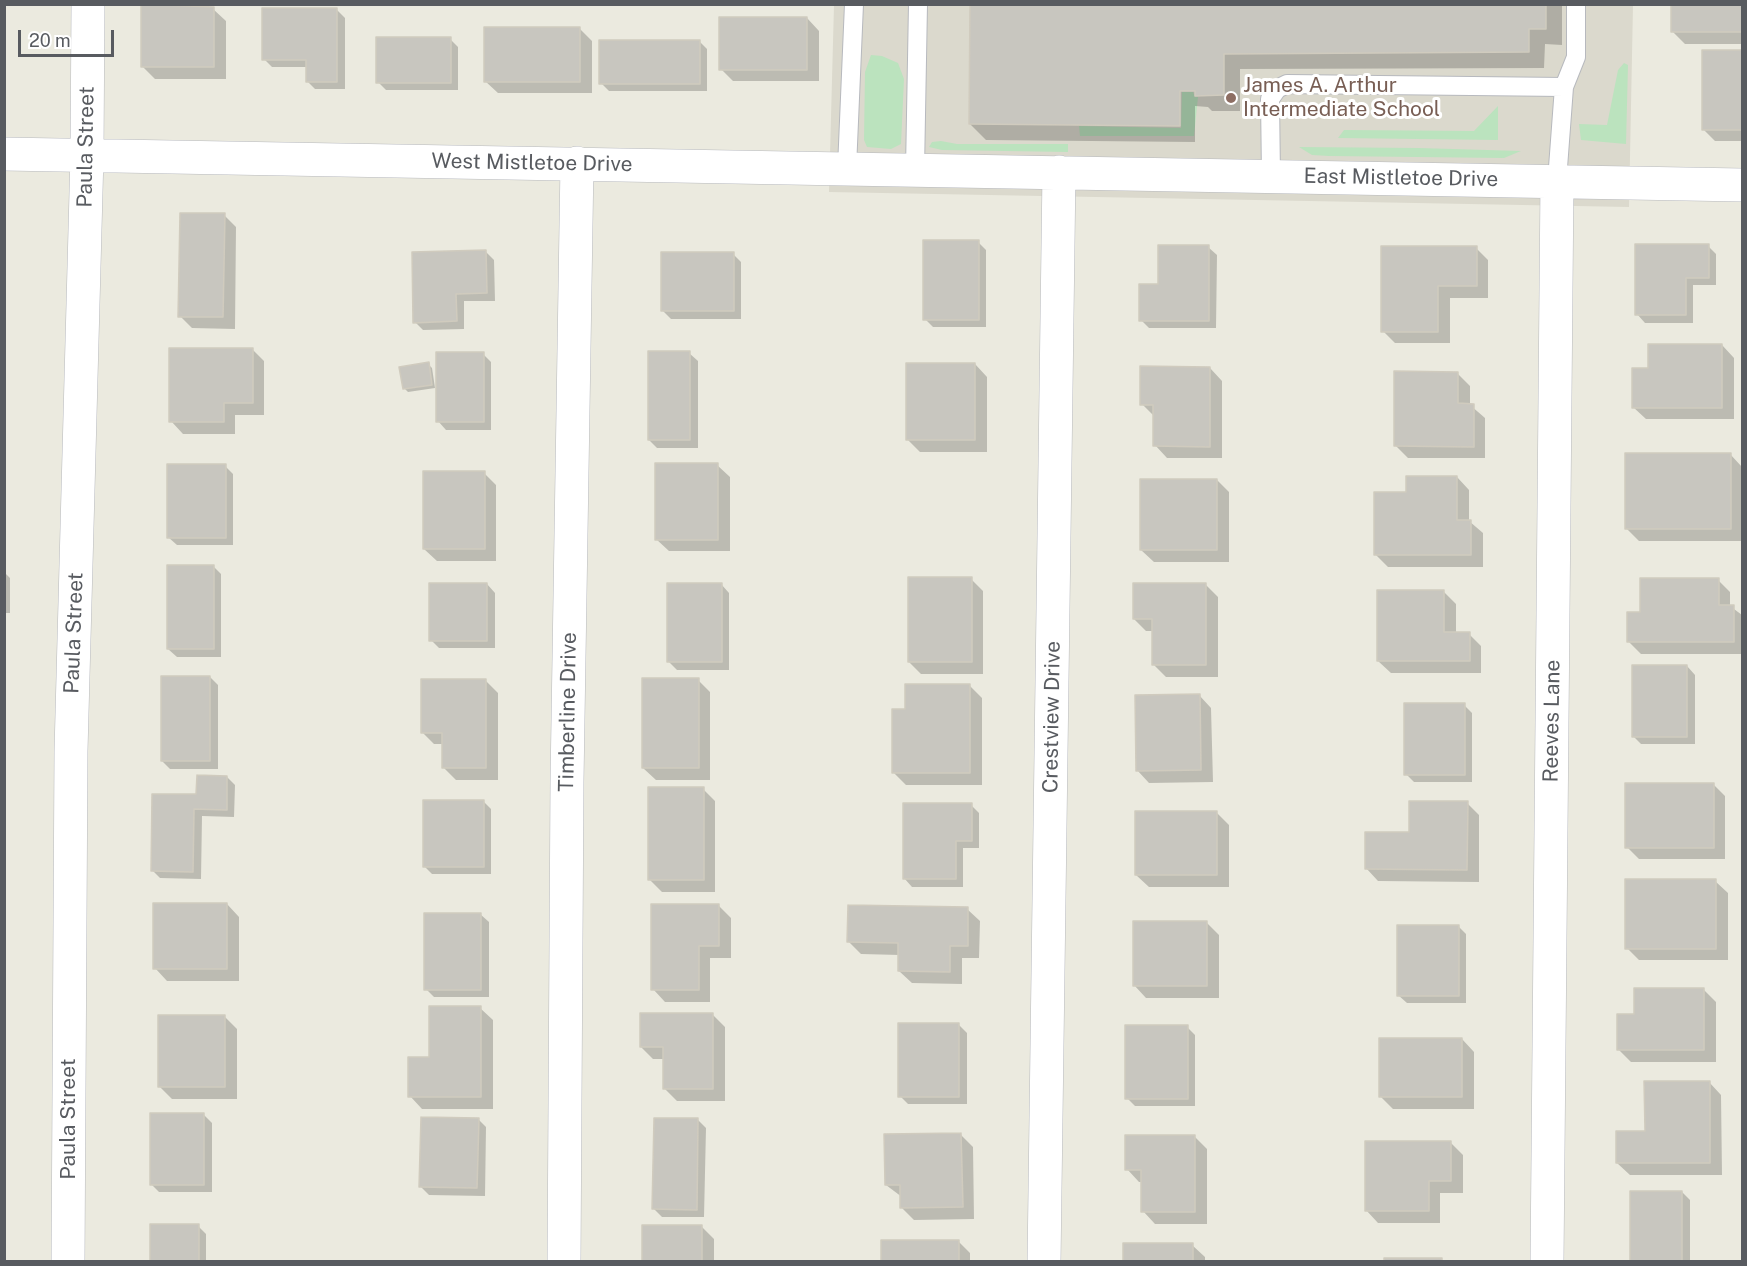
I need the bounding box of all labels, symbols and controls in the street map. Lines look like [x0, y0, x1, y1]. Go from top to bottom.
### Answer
scale bar [21, 18, 117, 56]
text: 20 m [29, 30, 71, 51]
place label: James A. Arthur Intermediate School [1243, 73, 1440, 123]
street label: Paula Street [72, 86, 100, 208]
marker: James A. Arthur Intermediate School [1224, 91, 1238, 105]
street label: West Mistletoe Drive [431, 149, 633, 177]
street label: East Mistletoe Drive [1303, 164, 1499, 192]
street label: Paula Street [59, 572, 89, 694]
street label: Timberline Drive [554, 632, 582, 792]
street label: Crestview Drive [1038, 641, 1066, 793]
street label: Reeves Lane [1538, 659, 1566, 783]
street label: Paula Street [56, 1058, 82, 1180]

